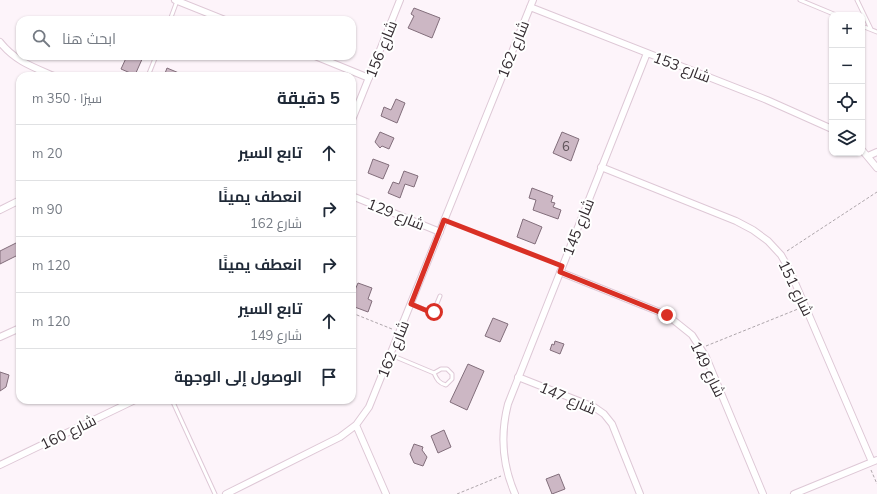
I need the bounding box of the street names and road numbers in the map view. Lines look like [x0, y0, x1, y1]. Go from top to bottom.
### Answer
street label: شارع 156 [361, 18, 403, 81]
street label: شارع 162 [493, 18, 535, 81]
street label: شارع 153 [650, 47, 713, 88]
street label: شارع 129 [364, 194, 427, 236]
street label: شارع 145 [558, 196, 600, 259]
street label: شارع 151 [773, 257, 818, 320]
street label: شارع 162 [373, 318, 415, 381]
street label: شارع 149 [685, 338, 730, 401]
street label: شارع 147 [536, 378, 599, 420]
street label: شارع 160 [37, 410, 100, 455]

